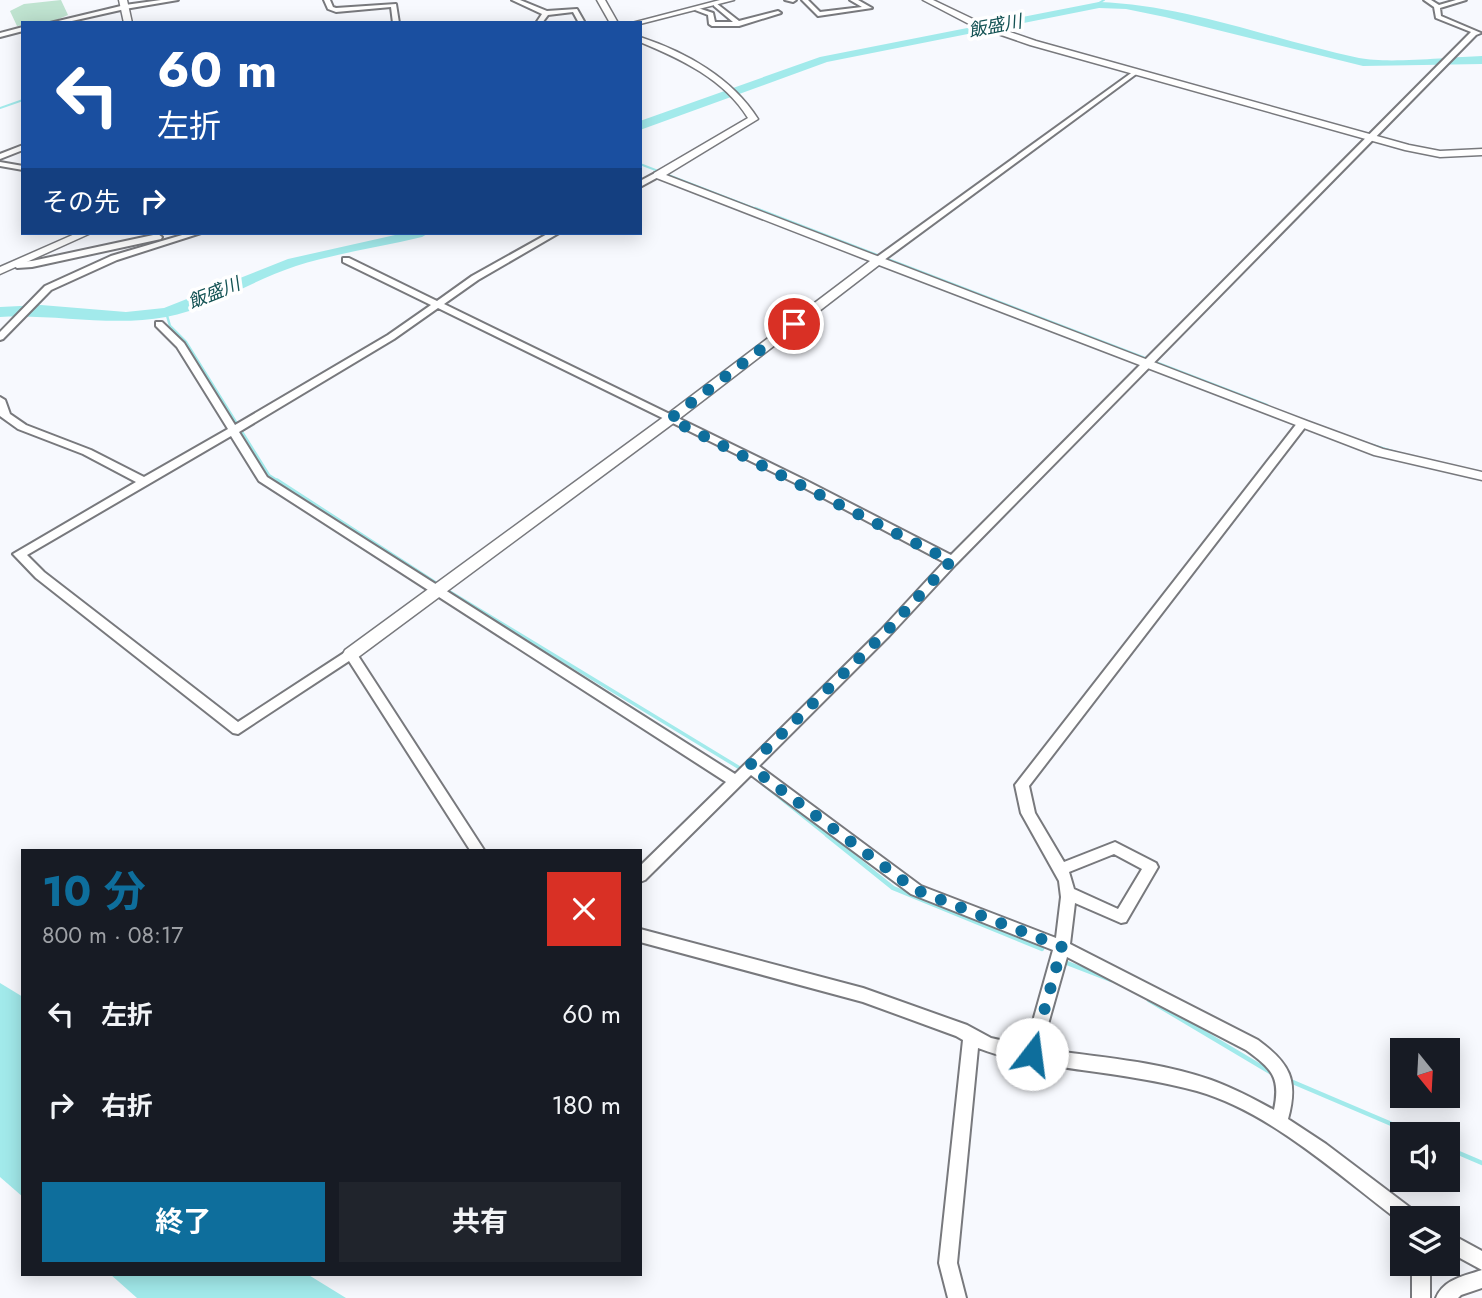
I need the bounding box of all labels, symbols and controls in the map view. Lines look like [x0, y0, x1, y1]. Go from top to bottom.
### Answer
water label: 飯盛川 [966, 8, 1026, 44]
text: 60 m [157, 35, 277, 105]
icon: left [42, 49, 133, 140]
text: 左折 [157, 103, 221, 149]
icon: right [134, 182, 172, 220]
text: その先 [42, 183, 120, 221]
water label: 飯盛川 [184, 270, 246, 315]
pin [764, 294, 824, 354]
icon: arrive [775, 305, 813, 343]
text: 10 分 [42, 861, 146, 922]
button: close [547, 872, 621, 946]
text: 800 m · 08:17 [42, 918, 183, 952]
icon: left [42, 995, 80, 1033]
text: 60 m [562, 995, 621, 1033]
text: 左折 [101, 996, 153, 1034]
position arrow [995, 1017, 1069, 1091]
north arrow [1390, 1038, 1460, 1108]
map controls [1390, 1038, 1460, 1276]
icon: right [42, 1086, 80, 1124]
text: 180 m [551, 1086, 621, 1124]
text: 右折 [101, 1087, 153, 1125]
button: sound [1390, 1122, 1460, 1192]
button: 終了 [42, 1182, 325, 1262]
button: 共有 [339, 1182, 621, 1262]
button: layers [1390, 1206, 1460, 1276]

